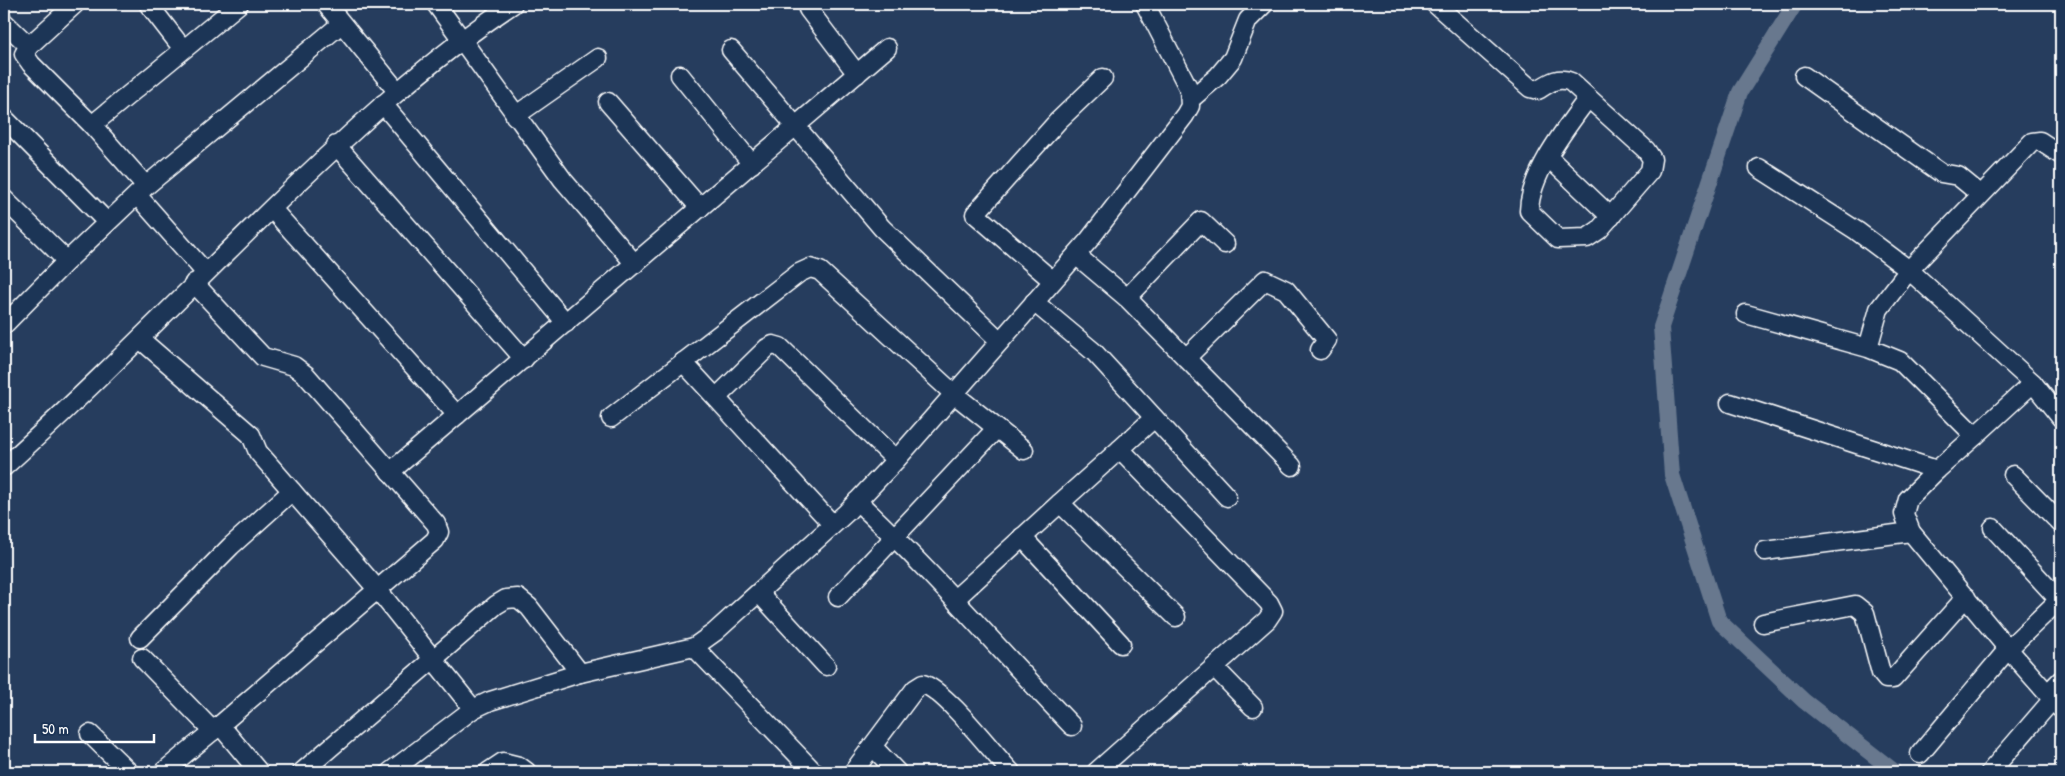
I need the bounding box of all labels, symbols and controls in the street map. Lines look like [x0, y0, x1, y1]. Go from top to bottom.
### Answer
scale bar [35, 711, 154, 743]
text: 50 m [42, 718, 69, 739]

